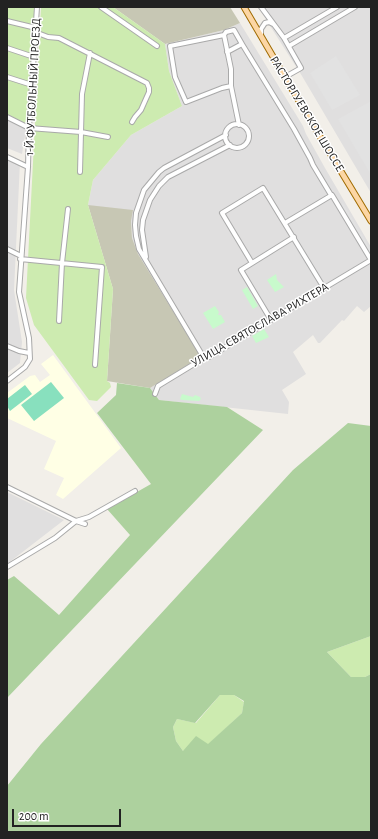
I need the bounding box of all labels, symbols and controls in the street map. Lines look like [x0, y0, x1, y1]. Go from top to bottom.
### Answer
street label: 1-Й ФУТБОЛЬНЫЙ ПРОЕЗД [22, 18, 44, 156]
street label: РАСТОРГУЕВСКОЕ ШОССЕ [267, 53, 347, 175]
street label: УЛИЦА СВЯТОСЛАВА РИХТЕРА [189, 280, 331, 370]
scale bar [14, 801, 123, 827]
text: 200 m [19, 810, 49, 822]

